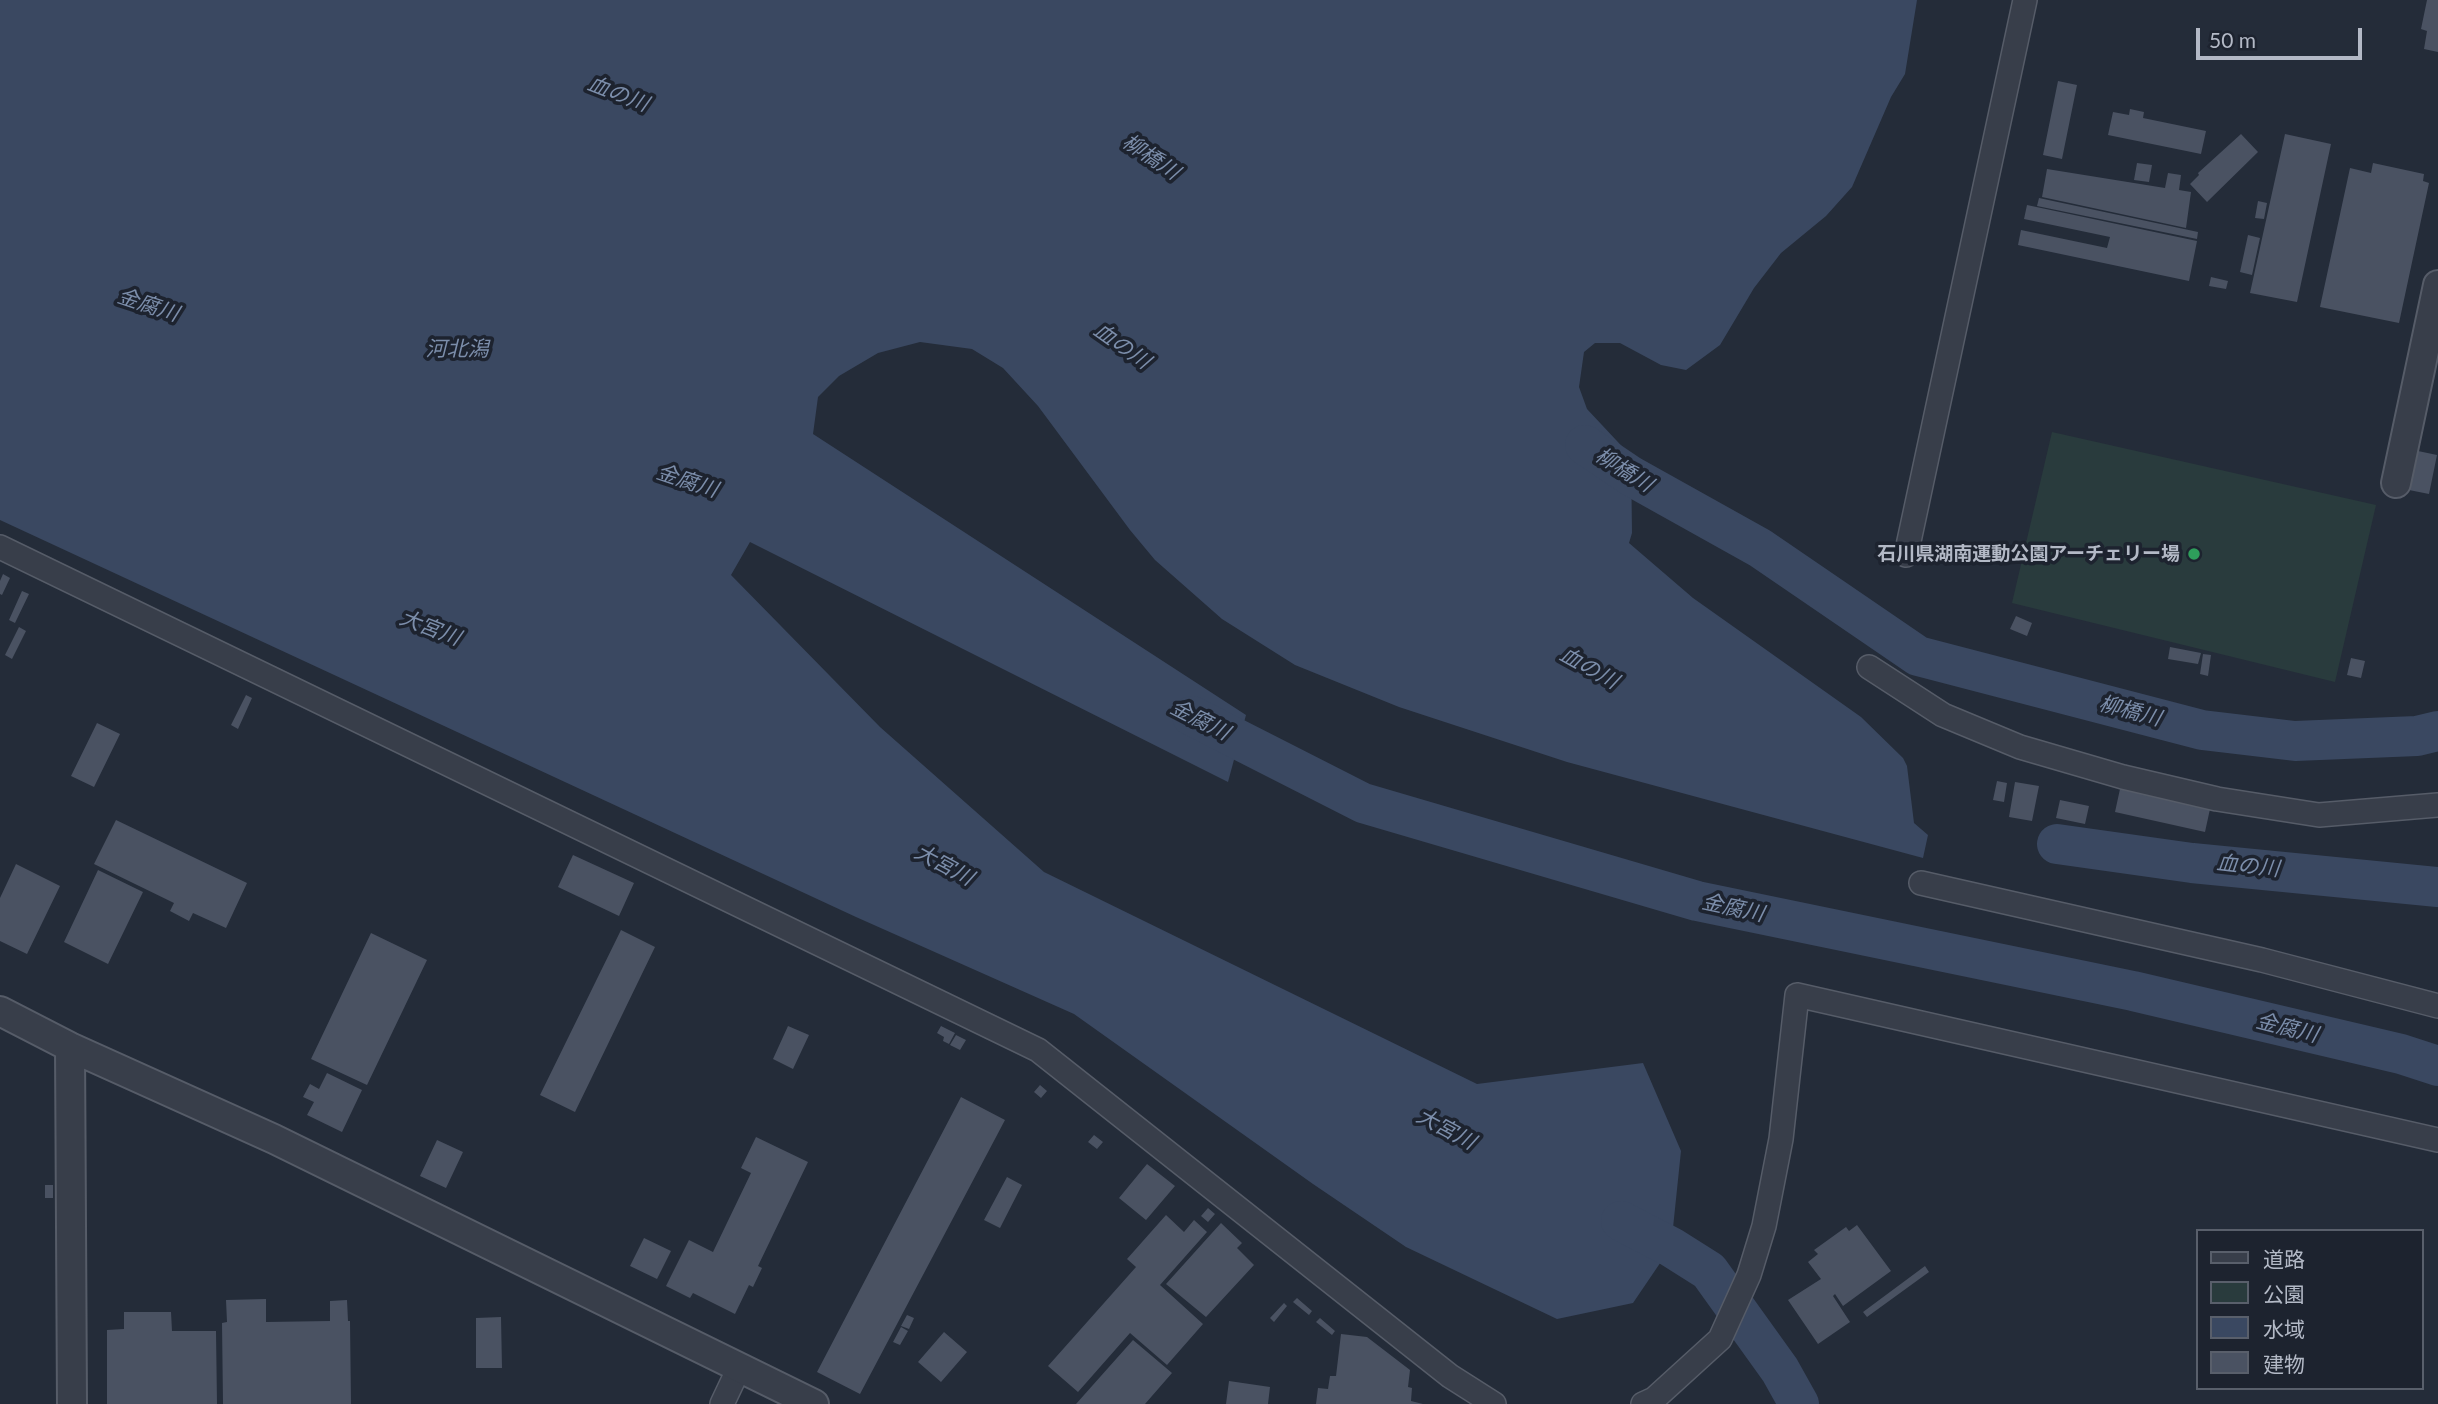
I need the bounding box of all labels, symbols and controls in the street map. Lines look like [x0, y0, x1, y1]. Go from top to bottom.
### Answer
scale bar [2200, 14, 2366, 58]
text: 50 m [2209, 27, 2256, 52]
water label: 血の川 [584, 71, 652, 117]
water label: 柳橋川 [1118, 129, 1184, 185]
water label: 金腐川 [114, 283, 182, 327]
water label: 血の川 [1089, 318, 1155, 374]
water label: 河北潟 [426, 336, 488, 362]
water label: 柳橋川 [1591, 443, 1657, 497]
water label: 金腐川 [653, 459, 721, 503]
place label: 石川県湖南運動公園アーチェリー場 [1877, 543, 2180, 565]
marker: 石川県湖南運動公園アーチェリー場 [2186, 546, 2202, 562]
water label: 大宮川 [396, 605, 464, 651]
water label: 血の川 [1555, 642, 1623, 694]
water label: 柳橋川 [2096, 691, 2164, 731]
water label: 金腐川 [1166, 694, 1234, 746]
water label: 大宮川 [910, 839, 978, 891]
water label: 血の川 [2215, 850, 2281, 882]
water label: 金腐川 [1700, 889, 1766, 927]
water label: 金腐川 [2253, 1008, 2321, 1048]
water label: 大宮川 [1412, 1103, 1480, 1155]
legend [2196, 1229, 2424, 1390]
text: 道路 [2263, 1246, 2305, 1271]
text: 公園 [2263, 1281, 2305, 1306]
text: 水域 [2263, 1316, 2305, 1341]
text: 建物 [2263, 1351, 2305, 1376]

